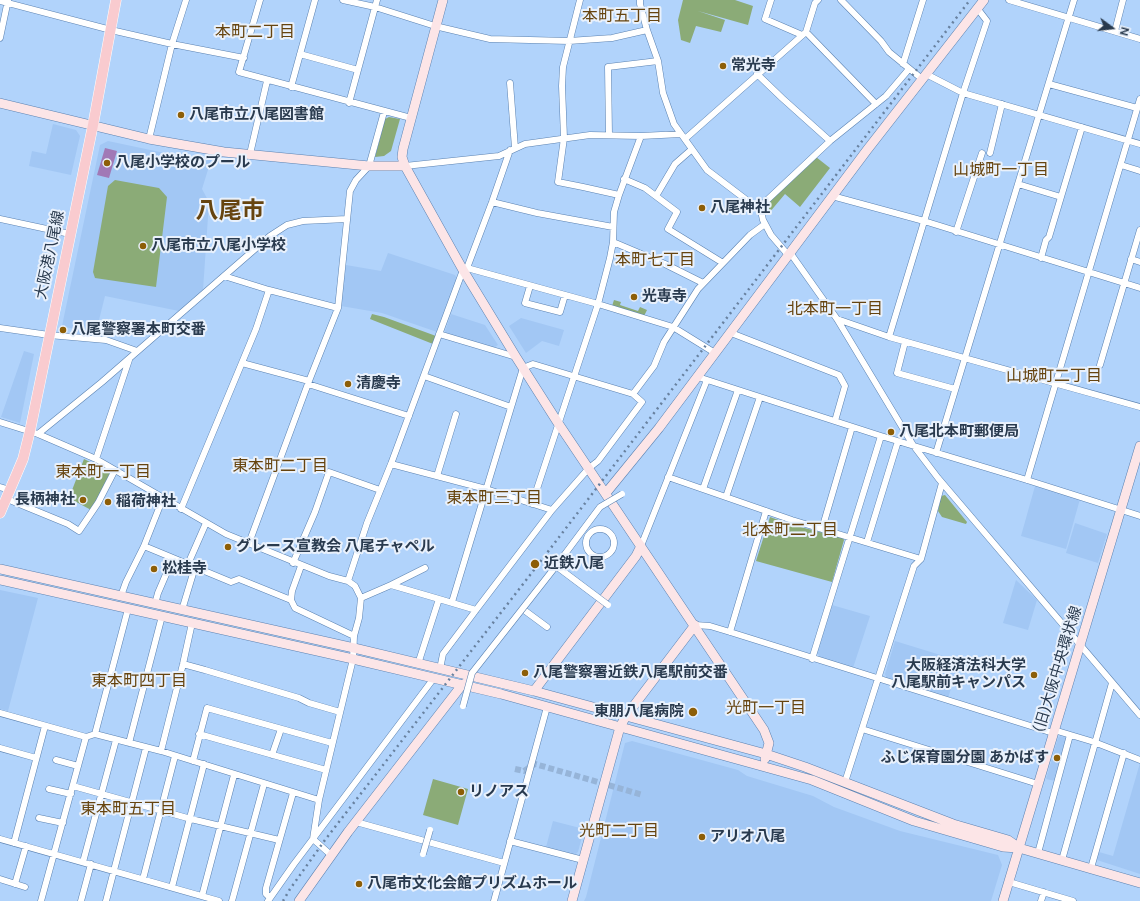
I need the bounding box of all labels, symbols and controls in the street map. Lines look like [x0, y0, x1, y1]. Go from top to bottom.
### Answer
district label: 本町五丁目 [582, 6, 662, 26]
north arrow [1092, 8, 1132, 48]
district label: 本町二丁目 [215, 22, 295, 42]
text: N [1117, 25, 1131, 37]
place label: 常光寺 [731, 57, 776, 75]
marker: 常光寺 [718, 61, 728, 71]
place label: 八尾市立八尾図書館 [189, 106, 324, 124]
marker: 八尾市立八尾図書館 [176, 110, 186, 120]
place label: 八尾小学校のプール [115, 154, 250, 172]
marker: 八尾小学校のプール [102, 158, 112, 168]
district label: 山城町一丁目 [953, 160, 1049, 180]
district label: 八尾市 [196, 197, 264, 225]
place label: 八尾神社 [710, 199, 770, 217]
marker: 八尾神社 [697, 203, 707, 213]
street label: 大阪港八尾線 [32, 209, 68, 301]
place label: 八尾市立八尾小学校 [151, 237, 286, 255]
marker: 八尾市立八尾小学校 [138, 241, 148, 251]
district label: 本町七丁目 [615, 250, 695, 270]
place label: 光専寺 [642, 288, 687, 306]
marker: 光専寺 [629, 292, 639, 302]
district label: 北本町一丁目 [787, 299, 883, 319]
place label: 八尾警察署本町交番 [71, 321, 206, 339]
marker: 八尾警察署本町交番 [58, 325, 68, 335]
district label: 山城町二丁目 [1006, 366, 1102, 386]
place label: 清慶寺 [356, 375, 401, 393]
marker: 清慶寺 [343, 379, 353, 389]
place label: 八尾北本町郵便局 [899, 423, 1019, 441]
marker: 八尾北本町郵便局 [886, 427, 896, 437]
district label: 東本町二丁目 [232, 456, 328, 476]
district label: 東本町一丁目 [55, 462, 151, 482]
district label: 東本町三丁目 [446, 488, 542, 508]
place label: 長柄神社 [15, 491, 75, 509]
place label: 稲荷神社 [116, 493, 176, 511]
marker: 長柄神社 [78, 495, 88, 505]
marker: 稲荷神社 [103, 497, 113, 507]
district label: 北本町二丁目 [742, 520, 838, 540]
place label: グレース宣教会 八尾チャペル [236, 538, 435, 556]
marker: グレース宣教会 八尾チャペル [223, 542, 233, 552]
place label: 近鉄八尾 [544, 555, 604, 573]
marker: 近鉄八尾 [529, 558, 541, 570]
place label: 松桂寺 [162, 560, 207, 578]
marker: 松桂寺 [149, 564, 159, 574]
street label: (旧)大阪中央環状線 [1030, 604, 1086, 734]
place label: 大阪経済法科大学 八尾駅前キャンパス [891, 657, 1026, 692]
place label: 八尾警察署近鉄八尾駅前交番 [533, 664, 728, 682]
marker: 八尾警察署近鉄八尾駅前交番 [520, 668, 530, 678]
marker: 大阪経済法科大学 八尾駅前キャンパス [1029, 670, 1039, 680]
district label: 東本町四丁目 [91, 671, 187, 691]
district label: 光町一丁目 [726, 698, 806, 718]
place label: 東朋八尾病院 [594, 703, 684, 721]
marker: 東朋八尾病院 [687, 706, 699, 718]
place label: ふじ保育園分園 あかばす [880, 749, 1049, 767]
marker: ふじ保育園分園 あかばす [1052, 753, 1062, 763]
place label: リノアス [469, 783, 529, 801]
marker: リノアス [456, 787, 466, 797]
district label: 東本町五丁目 [80, 799, 176, 819]
district label: 光町二丁目 [579, 821, 659, 841]
place label: アリオ八尾 [710, 828, 785, 846]
marker: アリオ八尾 [697, 832, 707, 842]
place label: 八尾市文化会館プリズムホール [367, 875, 577, 893]
marker: 八尾市文化会館プリズムホール [354, 879, 364, 889]

